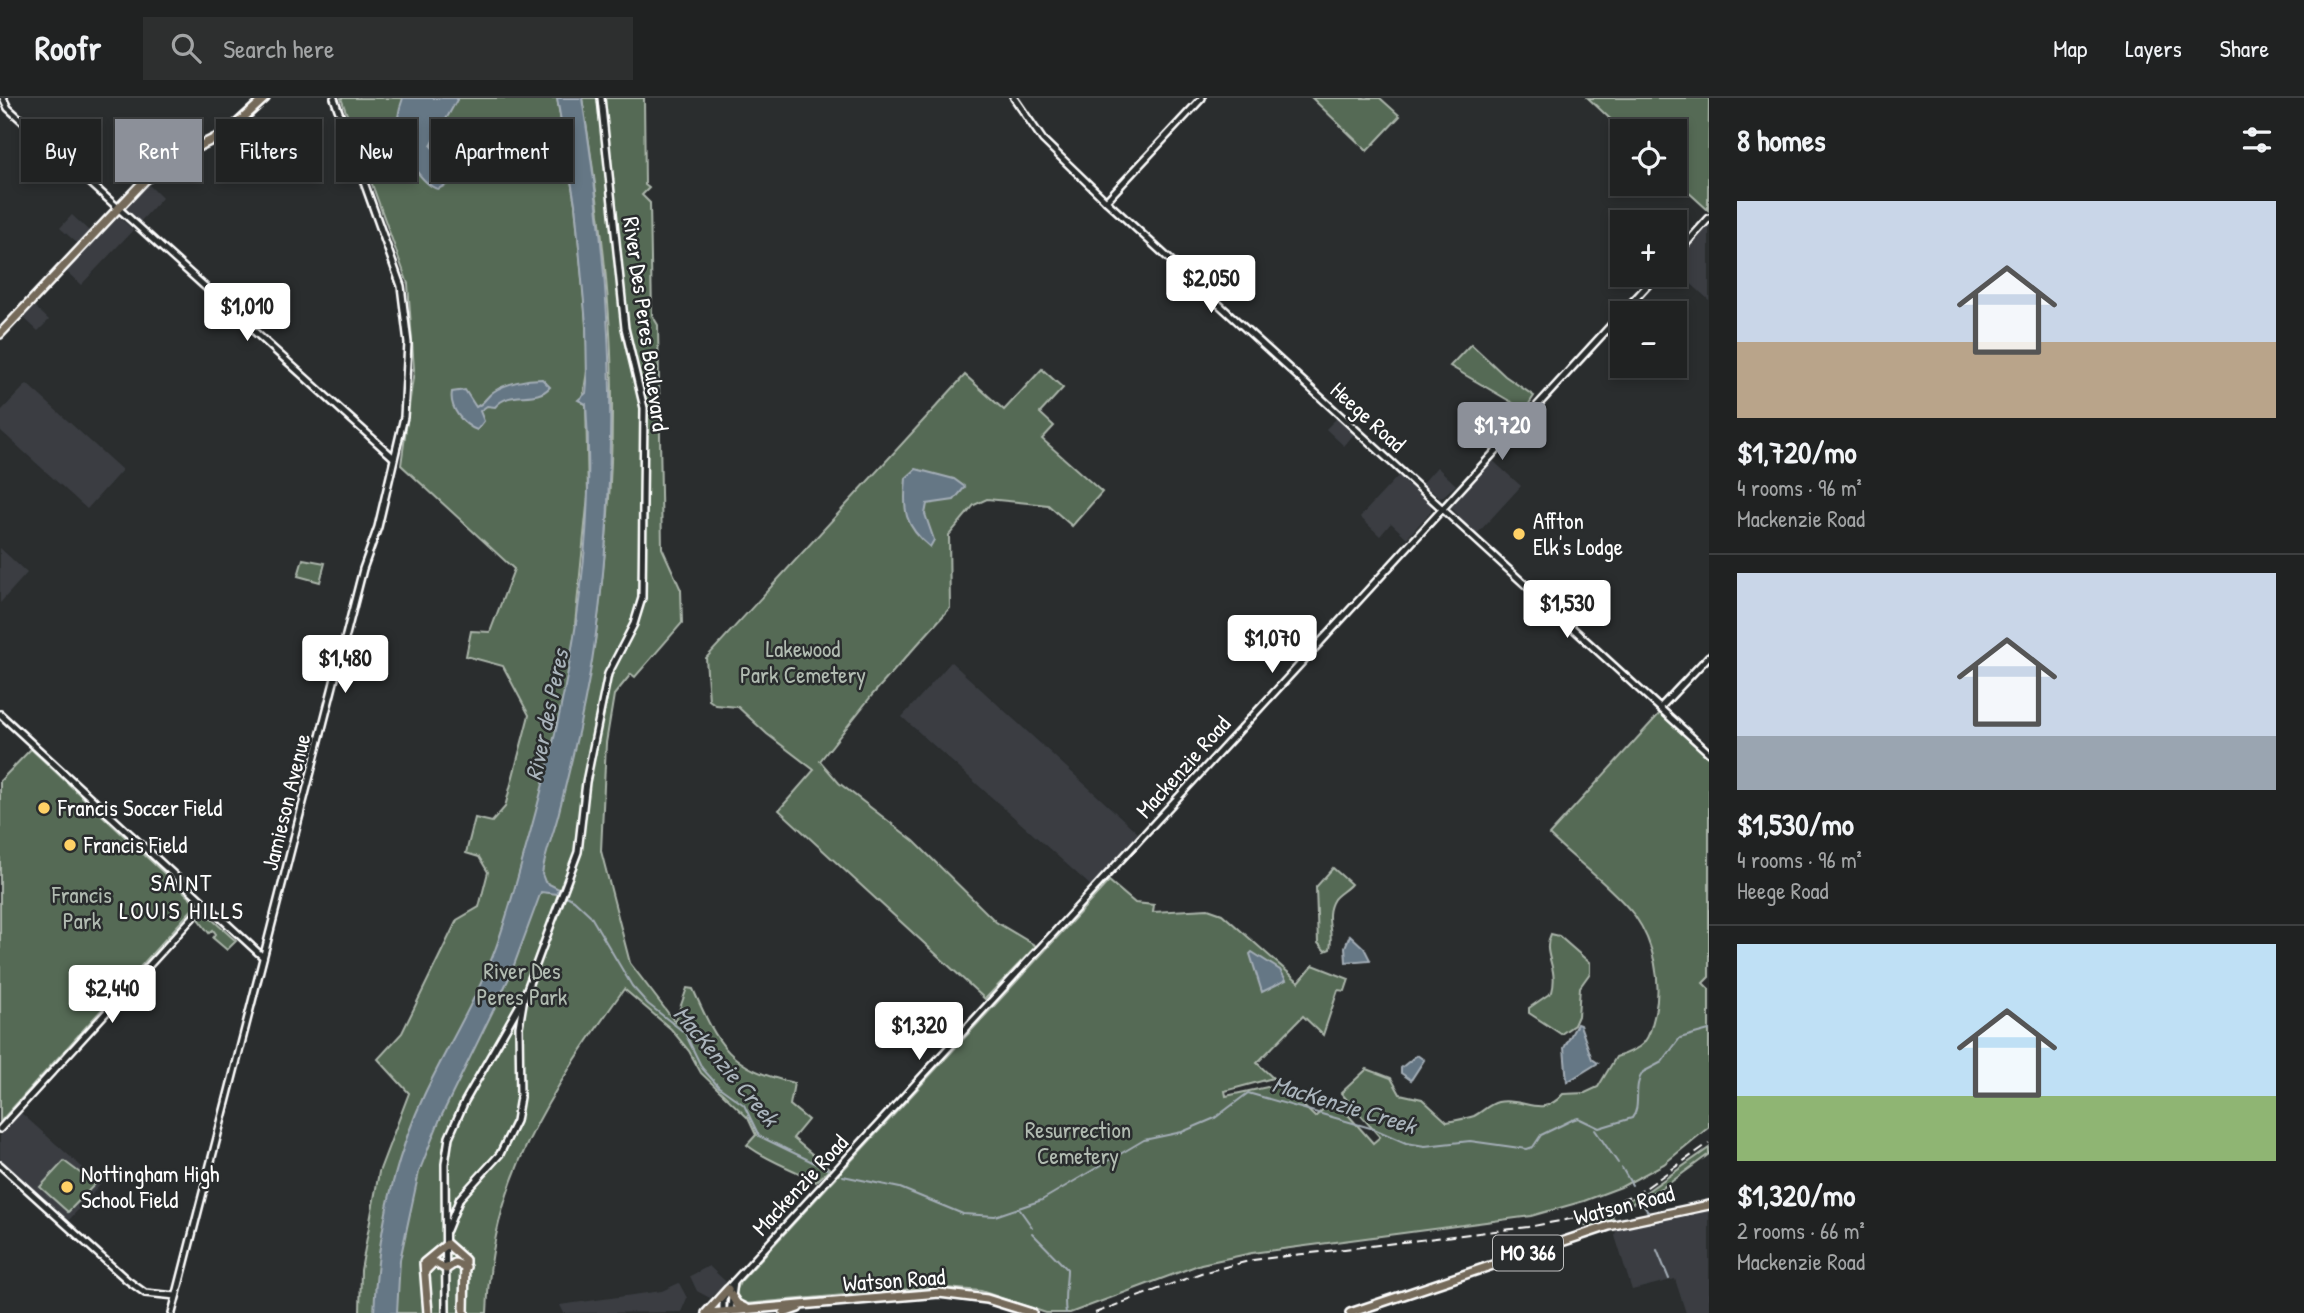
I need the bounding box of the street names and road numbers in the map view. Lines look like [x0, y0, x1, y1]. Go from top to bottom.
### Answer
street label: River Des Peres Boulevard [616, 215, 677, 433]
street label: Heege Road [1324, 375, 1413, 459]
street label: Mackenzie Road [1128, 709, 1237, 825]
street label: Jamieson Avenue [254, 730, 317, 873]
street label: Mackenzie Road [745, 1127, 855, 1242]
street label: Watson Road [1570, 1177, 1677, 1232]
road number: MO 366 [1493, 1236, 1563, 1270]
street label: Watson Road [842, 1260, 946, 1299]

